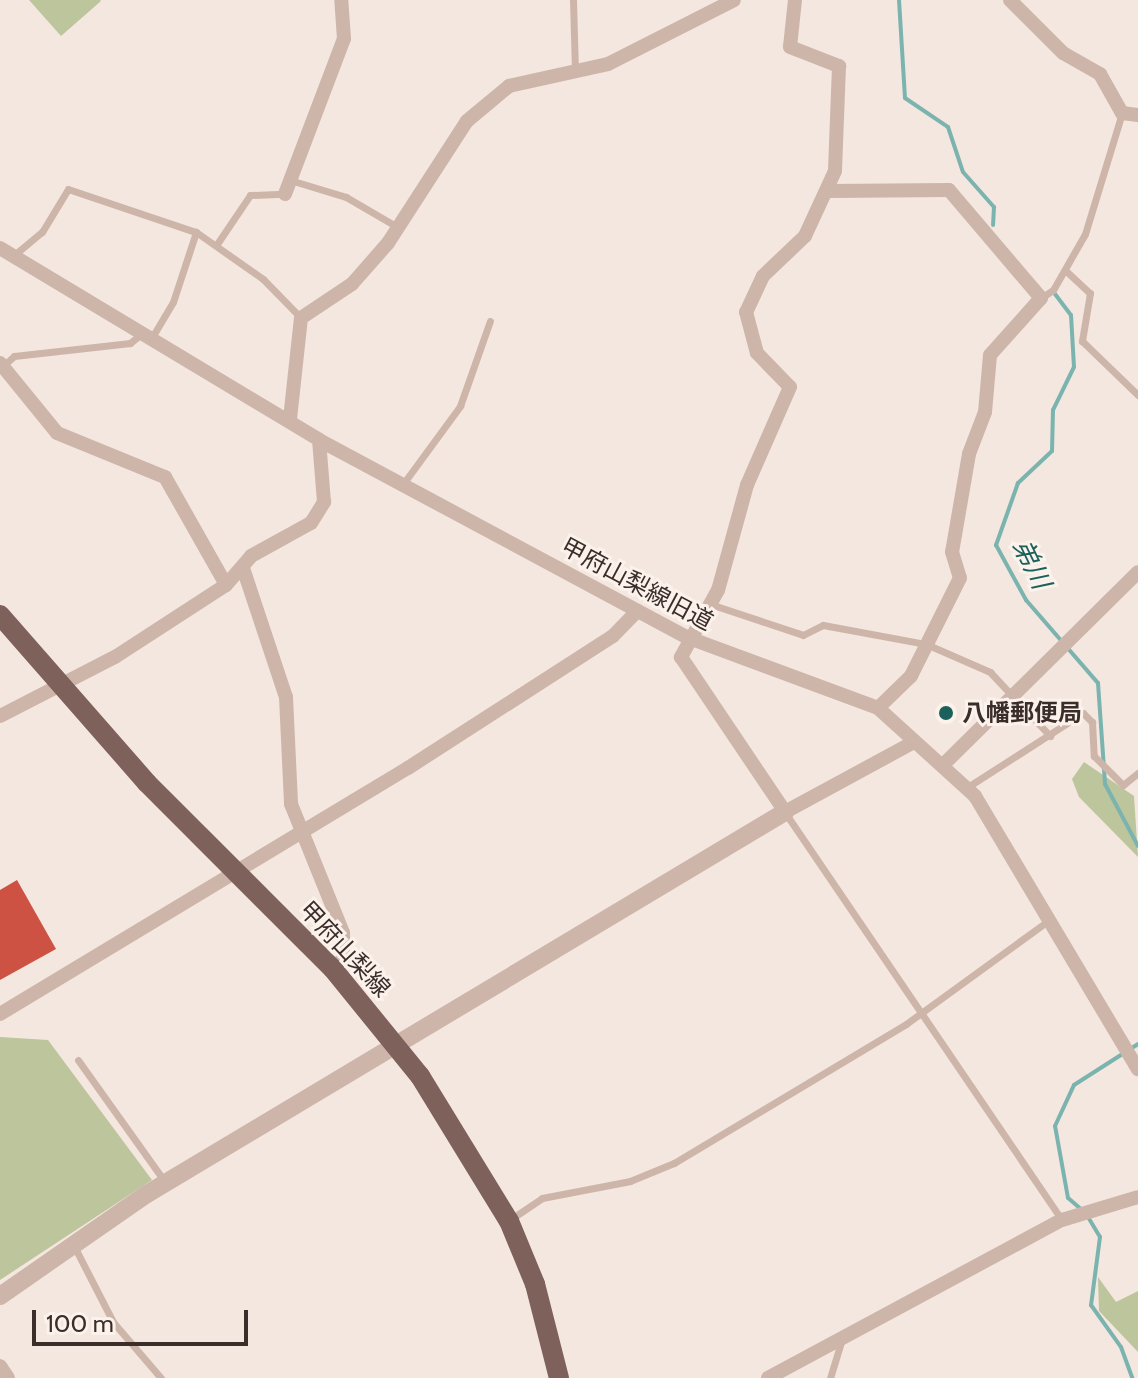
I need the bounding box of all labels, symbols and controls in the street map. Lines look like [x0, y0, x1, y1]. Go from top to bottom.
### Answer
street label: 甲府山梨線旧道 [556, 532, 718, 636]
water label: 弟川 [1006, 534, 1056, 594]
place label: 八幡郵便局 [962, 699, 1082, 727]
marker: 八幡郵便局 [937, 704, 955, 722]
street label: 甲府山梨線 [294, 895, 396, 1003]
scale bar [36, 1294, 252, 1344]
text: 100 m [46, 1309, 114, 1338]

